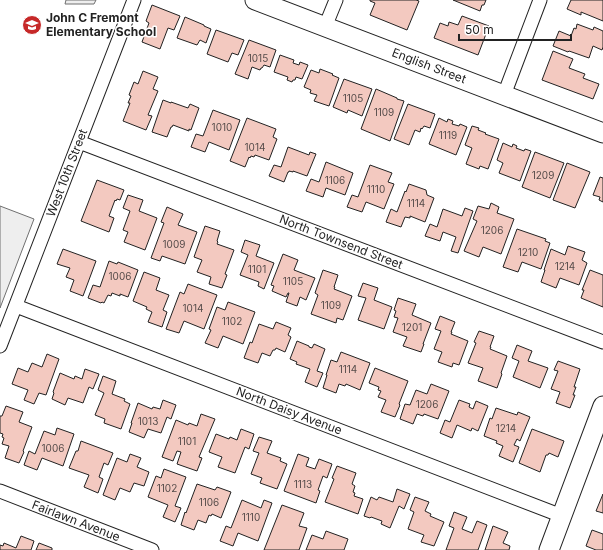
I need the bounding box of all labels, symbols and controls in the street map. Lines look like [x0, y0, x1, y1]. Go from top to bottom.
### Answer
place label: John C Fremont Elementary School [46, 10, 156, 39]
school or university icon: John C Fremont Elementary School [21, 14, 43, 36]
scale bar [459, 16, 571, 42]
text: 50 m [465, 22, 494, 37]
street label: English Street [390, 45, 468, 87]
house number: 1015 [248, 52, 268, 64]
house number: 1105 [343, 92, 363, 104]
house number: 1109 [374, 106, 394, 118]
house number: 1010 [212, 121, 232, 133]
street label: West 10th Street [43, 127, 90, 219]
house number: 1119 [439, 129, 457, 141]
house number: 1014 [245, 141, 265, 153]
house number: 1209 [532, 169, 554, 181]
house number: 1106 [325, 174, 345, 186]
house number: 1110 [367, 183, 385, 195]
house number: 1114 [407, 197, 425, 209]
street label: North Townsend Street [277, 211, 405, 272]
house number: 1206 [481, 224, 503, 236]
house number: 1009 [163, 238, 185, 250]
house number: 1210 [518, 246, 538, 258]
house number: 1214 [555, 260, 575, 272]
house number: 1101 [248, 263, 266, 275]
house number: 1006 [109, 270, 131, 282]
house number: 1105 [283, 275, 303, 287]
house number: 1109 [321, 299, 341, 311]
house number: 1014 [183, 302, 203, 314]
house number: 1102 [222, 315, 242, 327]
house number: 1201 [402, 321, 422, 333]
house number: 1114 [339, 363, 357, 375]
street label: North Daisy Avenue [234, 383, 344, 438]
house number: 1206 [416, 398, 438, 410]
house number: 1013 [138, 415, 158, 427]
house number: 1214 [496, 422, 516, 434]
house number: 1101 [178, 435, 196, 447]
house number: 1006 [42, 442, 64, 454]
house number: 1113 [294, 478, 312, 490]
house number: 1102 [157, 482, 177, 494]
house number: 1106 [199, 496, 219, 508]
street label: Fairlawn Avenue [30, 497, 122, 544]
house number: 1110 [242, 511, 260, 523]

